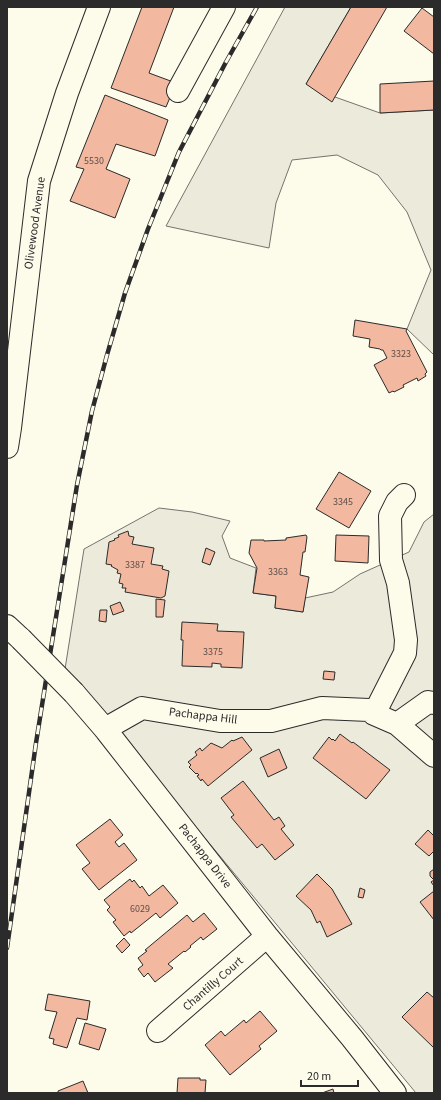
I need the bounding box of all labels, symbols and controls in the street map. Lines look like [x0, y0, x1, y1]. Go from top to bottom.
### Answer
house number: 5530 [84, 154, 104, 168]
street label: Olivewood Avenue [20, 176, 50, 270]
house number: 3323 [391, 347, 411, 361]
house number: 3345 [333, 495, 353, 509]
house number: 3387 [125, 558, 145, 572]
house number: 3363 [268, 565, 288, 579]
house number: 3375 [203, 645, 223, 659]
street label: Pachappa Hill [168, 703, 238, 729]
street label: Pachappa Drive [174, 820, 236, 892]
house number: 6029 [130, 902, 150, 916]
street label: Chantilly Court [179, 953, 247, 1015]
scale bar [301, 1062, 358, 1088]
text: 20 m [307, 1068, 331, 1085]

